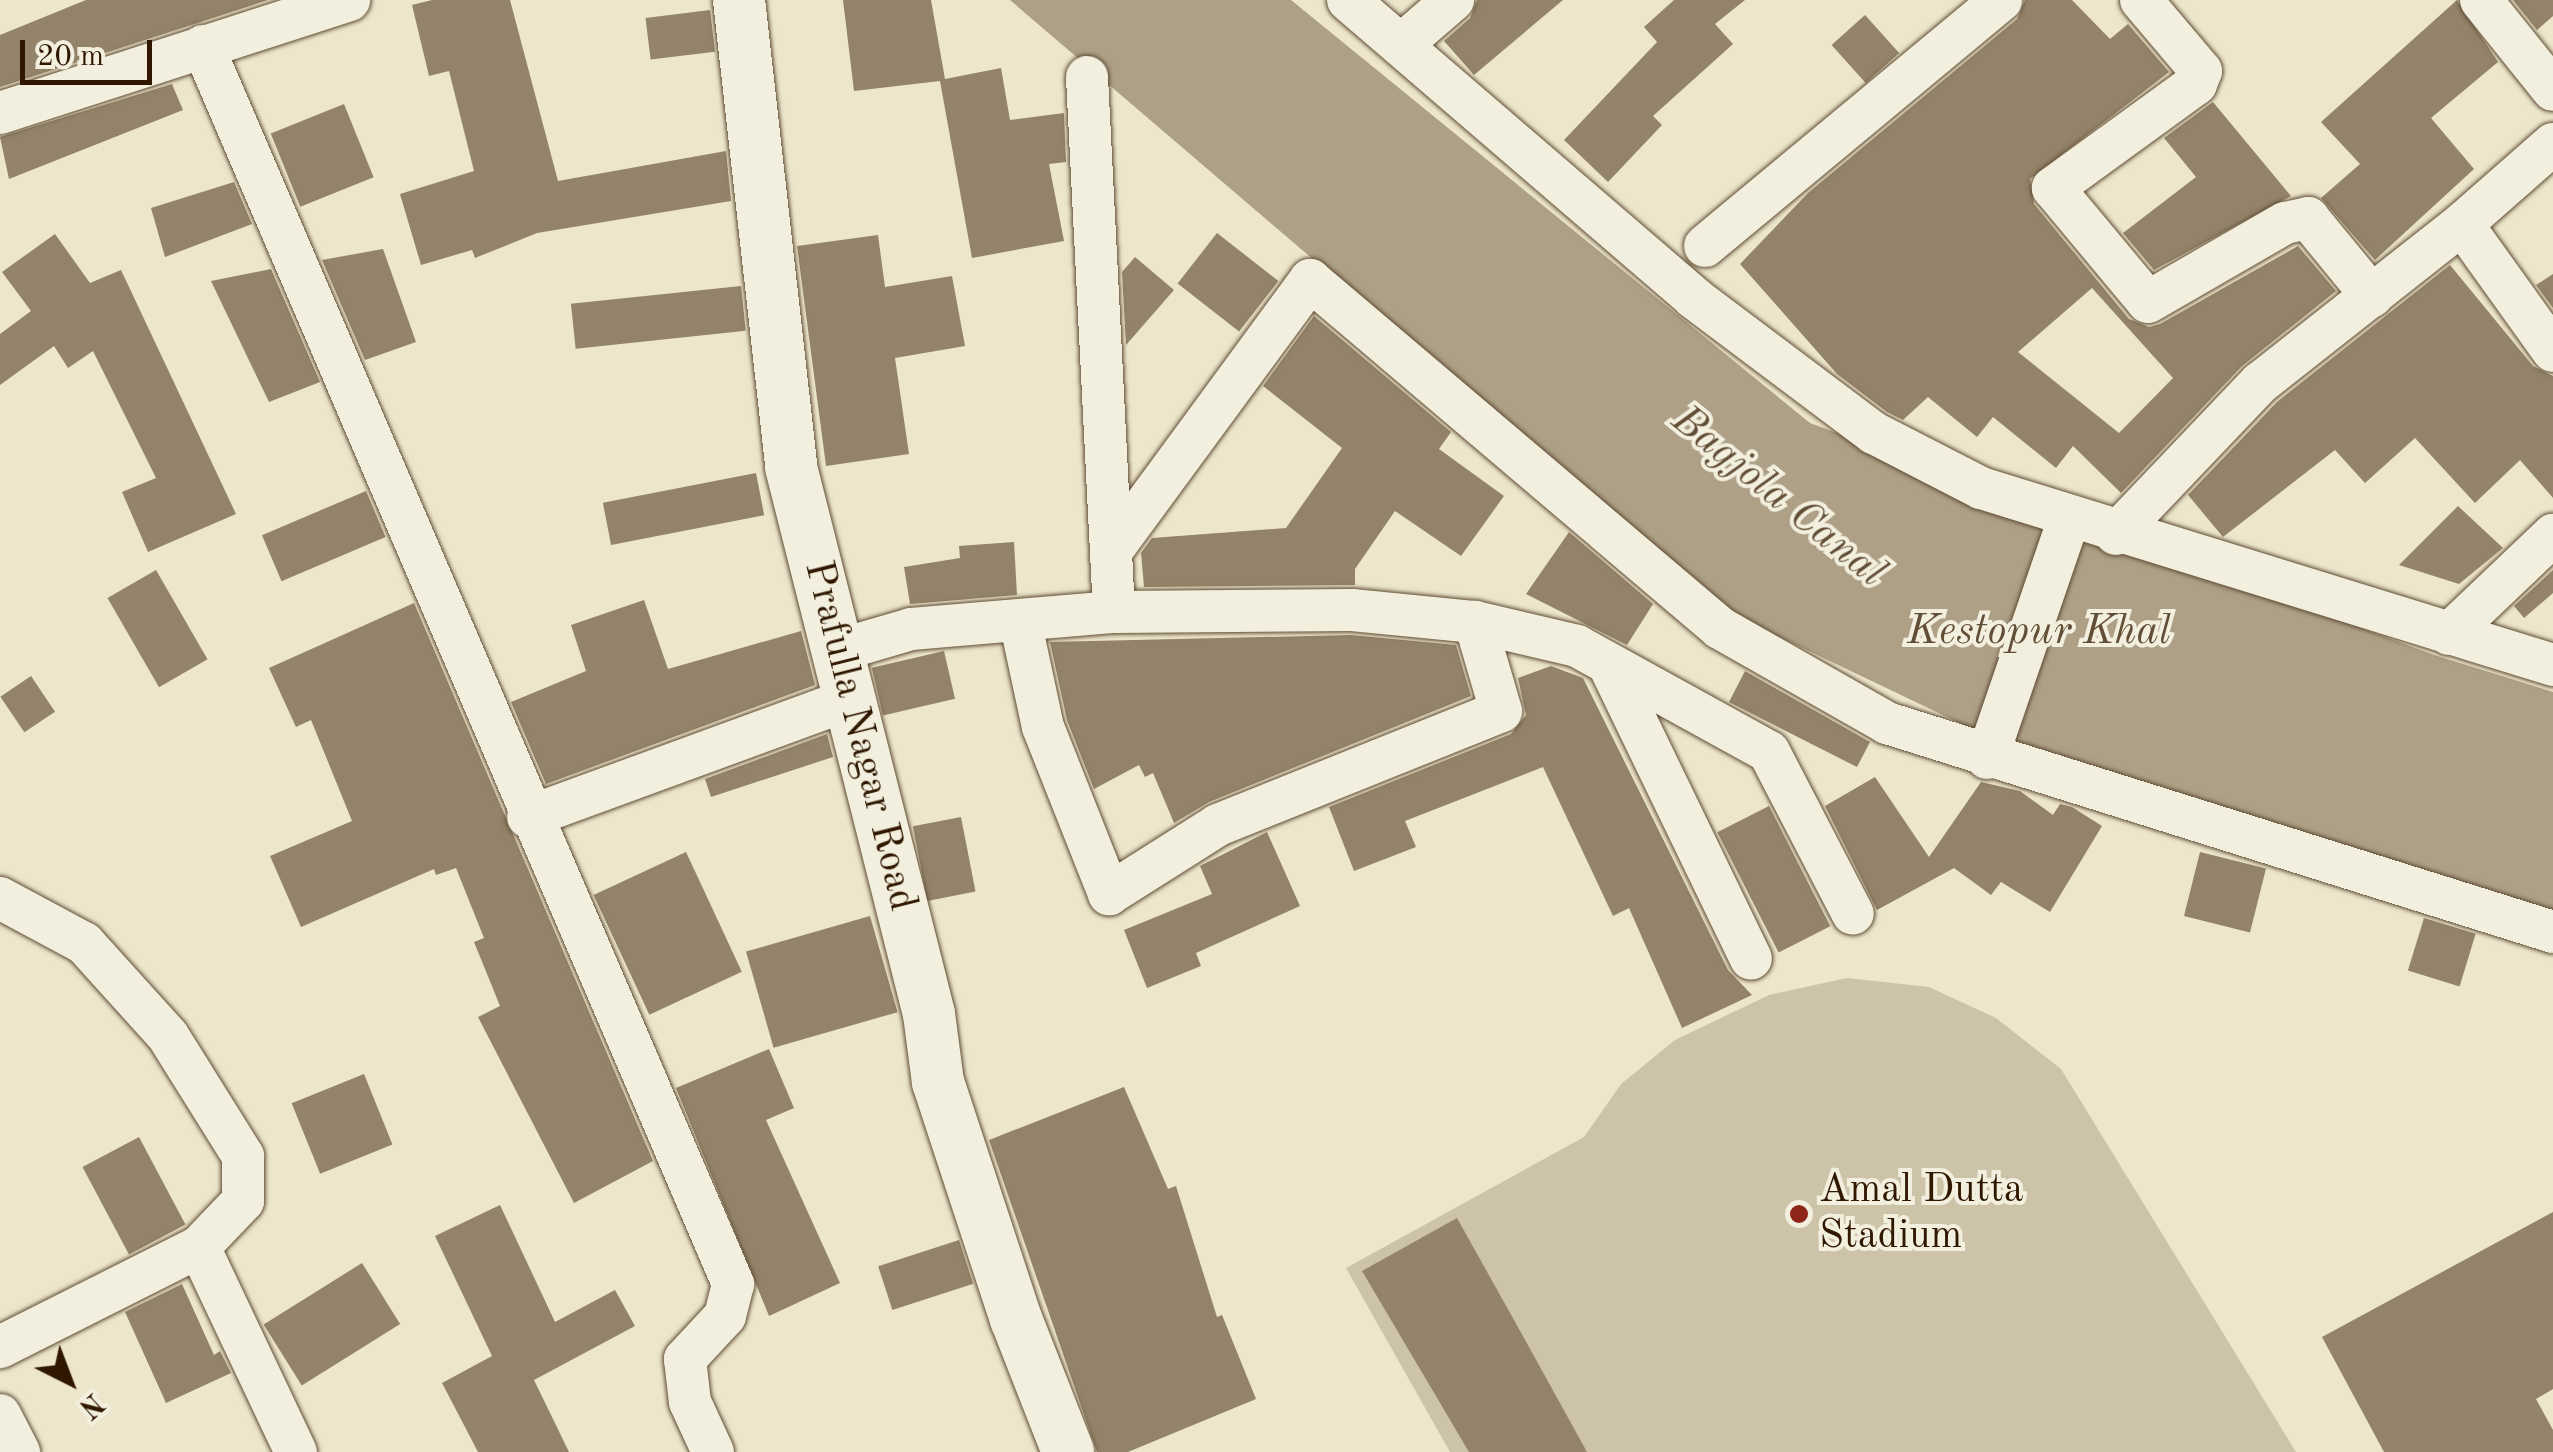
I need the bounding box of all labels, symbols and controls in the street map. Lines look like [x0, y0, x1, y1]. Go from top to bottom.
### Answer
scale bar [25, 20, 158, 82]
text: 20 m [37, 42, 104, 72]
water label: Bagjola Canal [1661, 395, 1895, 599]
street label: Prafulla Nagar Road [792, 556, 926, 916]
water label: Kestopur Khal [1907, 607, 2171, 657]
place label: Amal Dutta Stadium [1819, 1167, 2023, 1261]
marker: Amal Dutta Stadium [1788, 1203, 1810, 1225]
north arrow [20, 1332, 120, 1432]
text: N [73, 1387, 107, 1422]

